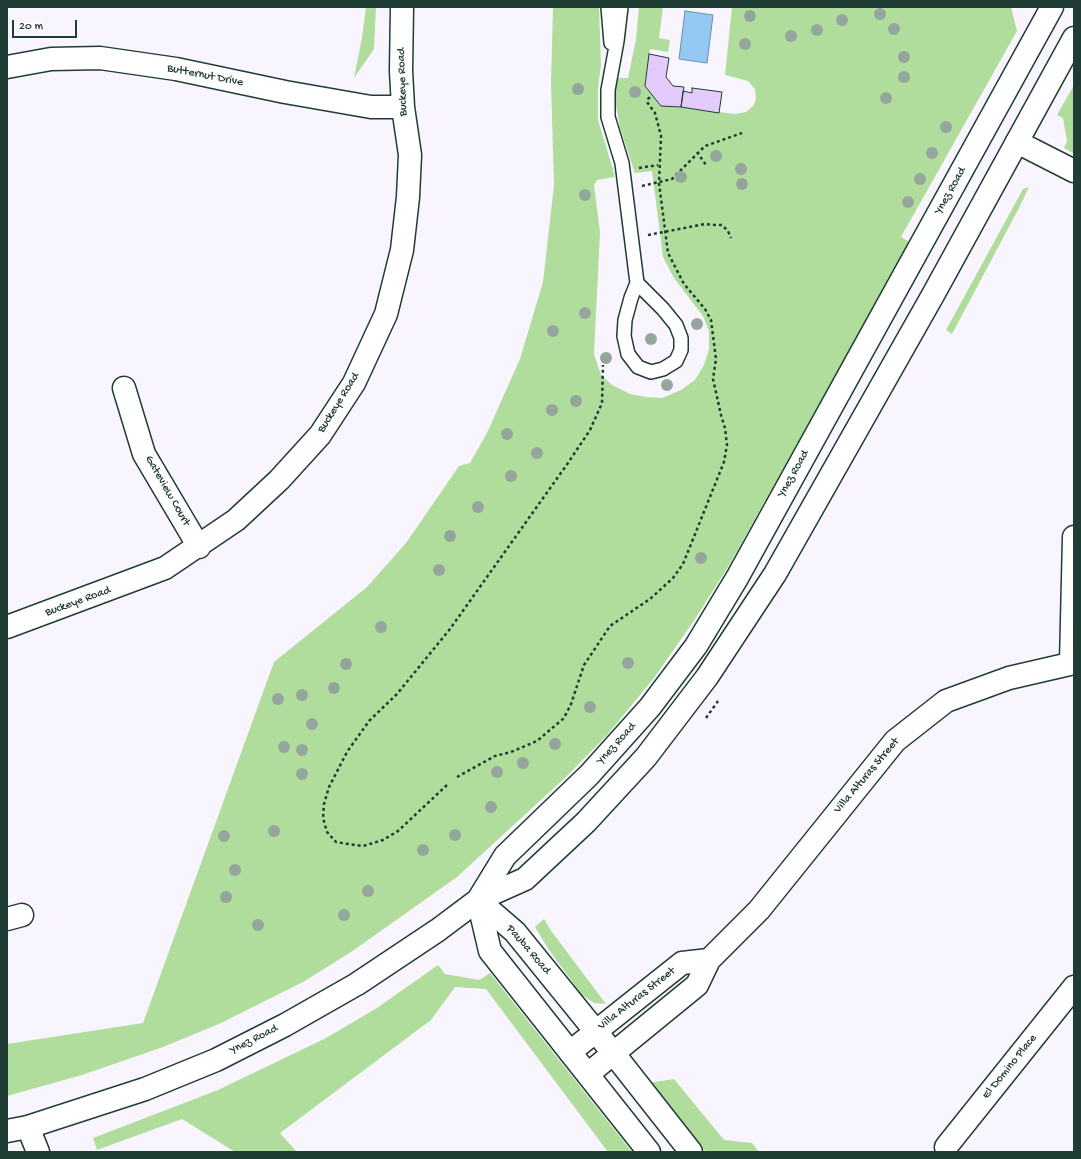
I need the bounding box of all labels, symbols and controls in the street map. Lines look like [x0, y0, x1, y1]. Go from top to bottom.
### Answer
scale bar [14, 12, 79, 38]
text: 20 m [19, 20, 43, 34]
street label: Buckeye Road [395, 48, 411, 116]
street label: Butternut Drive [166, 62, 244, 90]
street label: Ynez Road [932, 165, 970, 217]
street label: Buckeye Road [315, 370, 363, 436]
street label: Ynez Road [775, 448, 813, 500]
street label: Gateview Court [141, 453, 193, 529]
street label: Buckeye Road [43, 584, 113, 620]
street label: Ynez Road [594, 720, 640, 768]
street label: Villa Alturas Street [831, 735, 903, 817]
street label: Pauba Road [503, 922, 553, 978]
street label: Villa Alturas Street [595, 964, 679, 1034]
street label: Ynez Road [228, 1022, 280, 1058]
street label: El Domino Place [980, 1032, 1040, 1102]

